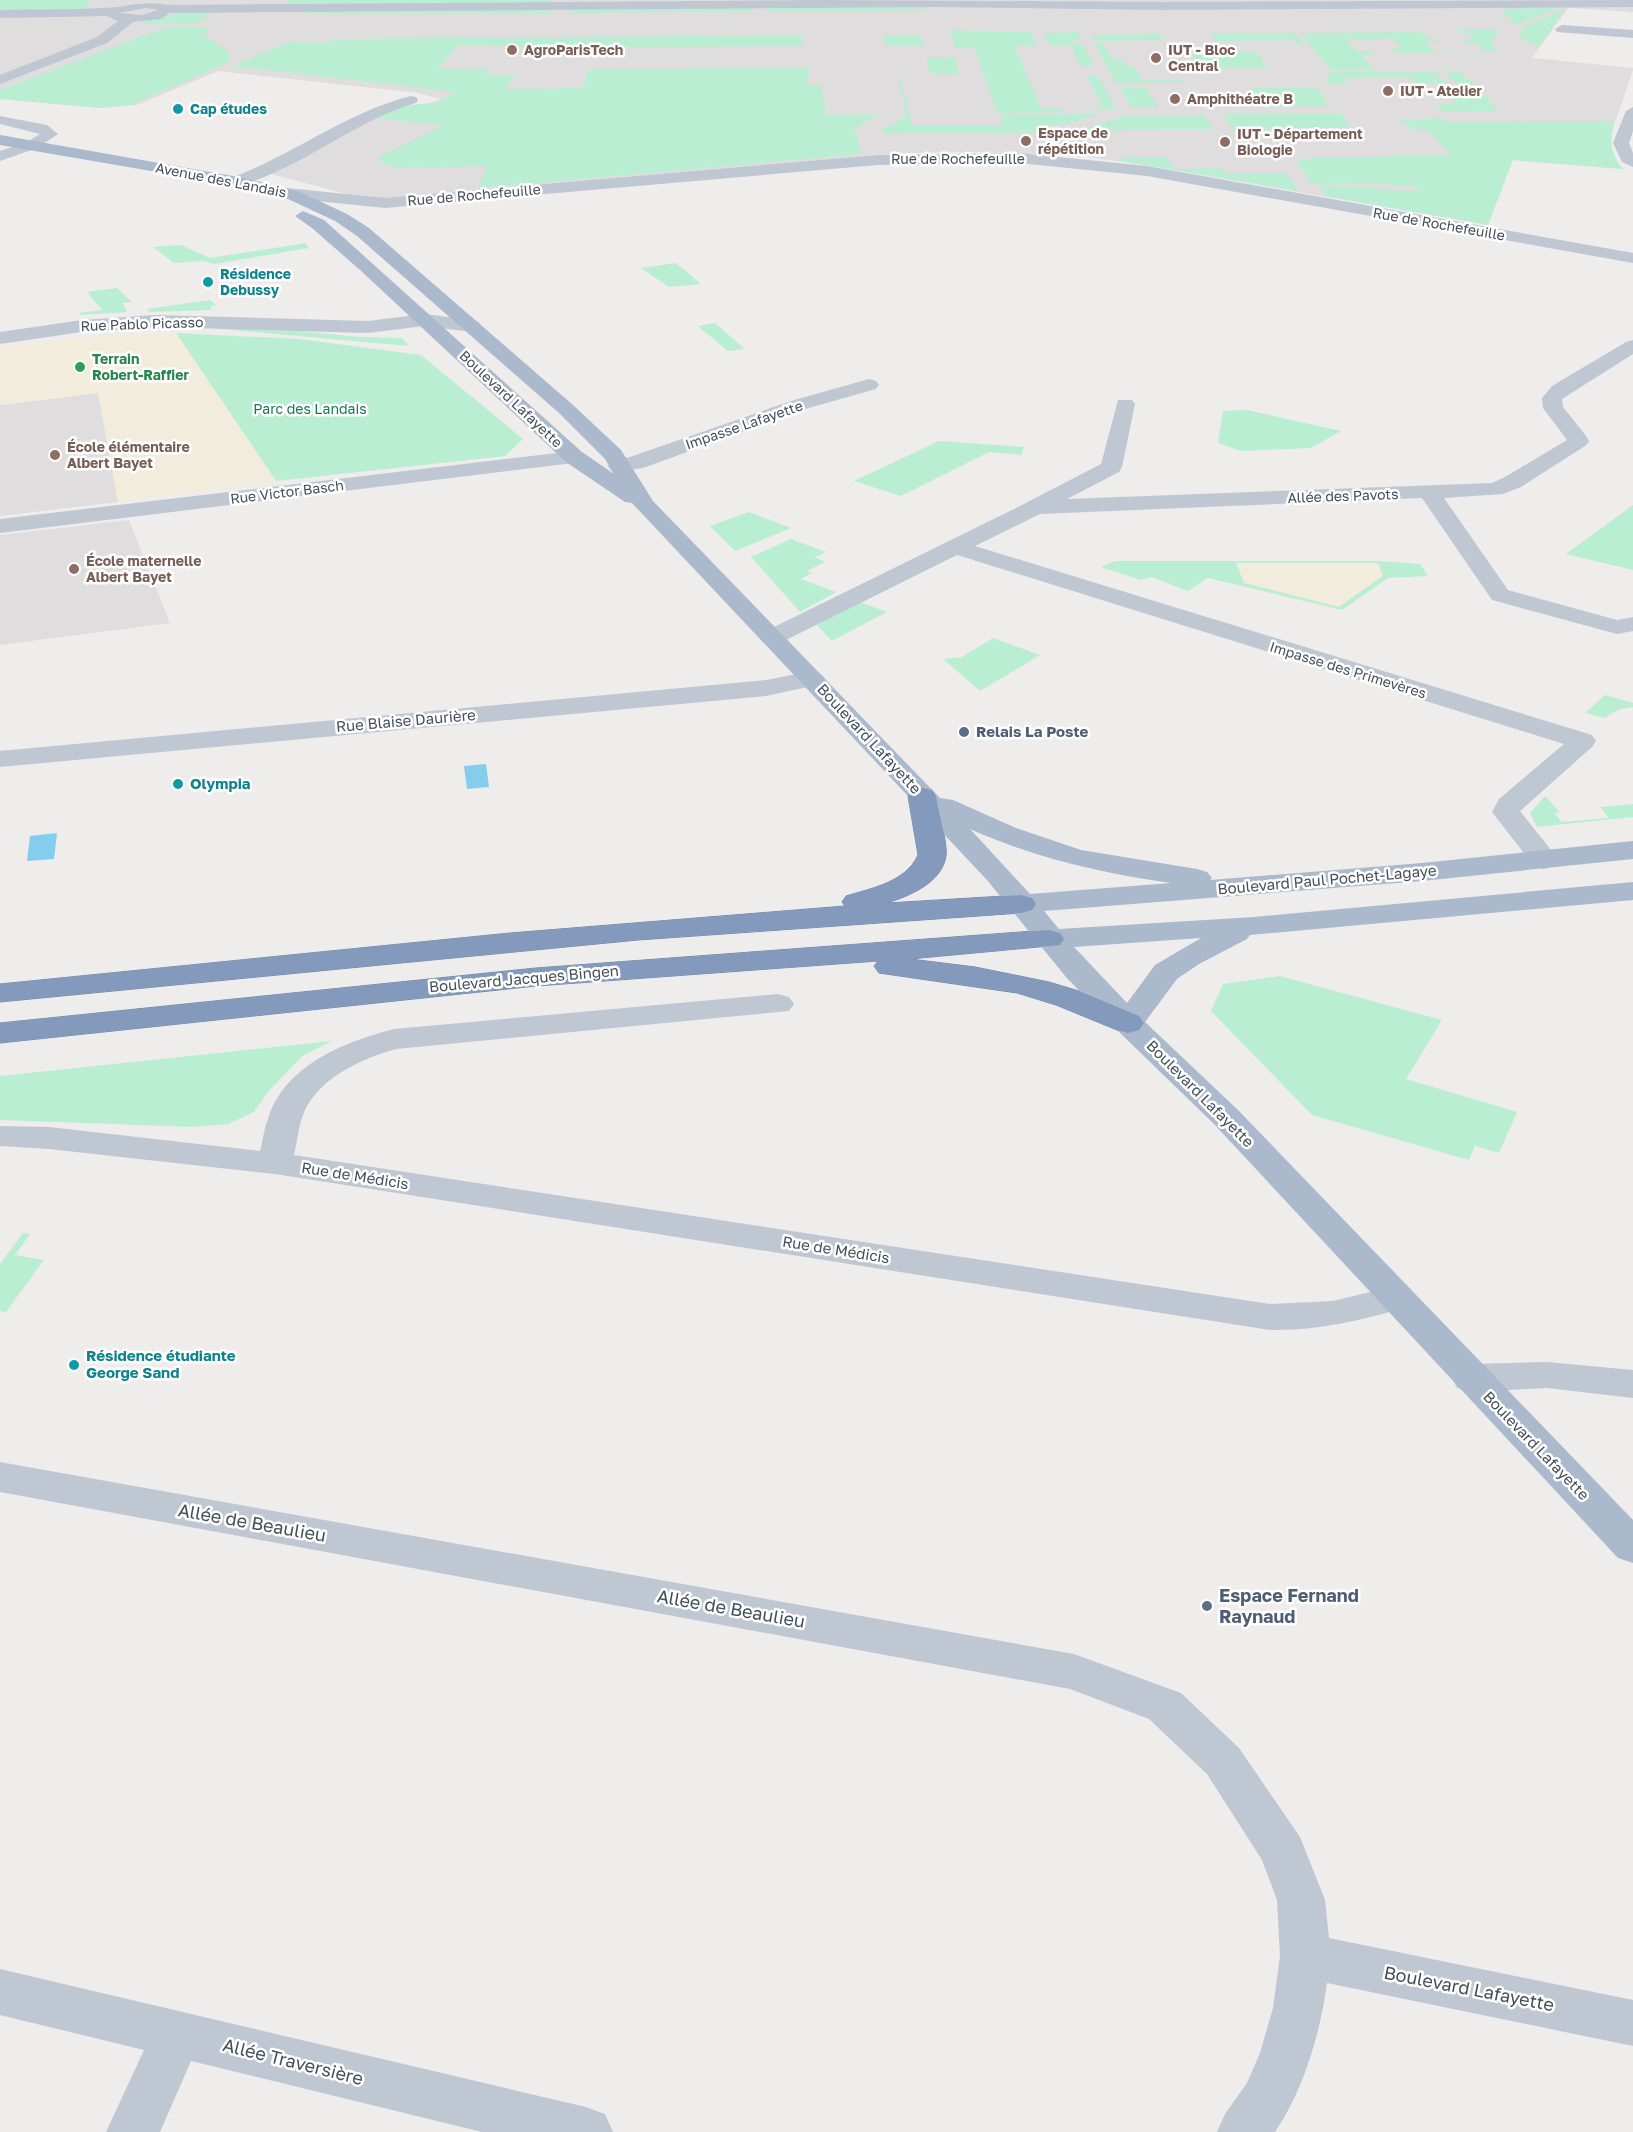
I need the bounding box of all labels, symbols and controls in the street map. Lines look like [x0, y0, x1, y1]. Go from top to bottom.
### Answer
place label: AgroParisTech [524, 41, 623, 58]
place label: IUT - Bloc Central [1168, 41, 1235, 74]
marker: AgroParisTech [505, 43, 519, 57]
marker: IUT - Bloc Central [1149, 51, 1163, 65]
place label: IUT - Atelier [1400, 82, 1483, 99]
marker: IUT - Atelier [1381, 84, 1395, 98]
place label: Amphithéatre B [1187, 90, 1293, 107]
marker: Amphithéatre B [1168, 92, 1182, 106]
place label: Cap études [190, 100, 267, 117]
marker: Cap études [171, 102, 185, 116]
place label: Espace de répétition [1038, 124, 1108, 157]
place label: IUT - Département Biologie [1237, 125, 1363, 158]
marker: Espace de répétition [1019, 134, 1033, 148]
marker: IUT - Département Biologie [1218, 135, 1232, 149]
street label: Rue de Rochefeuille [891, 150, 1025, 167]
street label: Avenue des Landais [154, 158, 288, 201]
street label: Rue de Rochefeuille [407, 180, 541, 209]
street label: Rue de Rochefeuille [1372, 204, 1506, 243]
place label: Résidence Debussy [220, 265, 291, 298]
marker: Résidence Debussy [201, 275, 215, 289]
street label: Rue Pablo Picasso [80, 313, 204, 334]
street label: Boulevard Lafayette [456, 347, 566, 451]
place label: Terrain Robert-Raffier [92, 350, 189, 383]
marker: Terrain Robert-Raffier [73, 360, 87, 374]
street label: Impasse Lafayette [683, 396, 805, 453]
park label: Parc des Landais [253, 400, 367, 417]
place label: École élémentaire Albert Bayet [67, 438, 190, 471]
marker: École élémentaire Albert Bayet [48, 448, 62, 462]
street label: Rue Victor Basch [229, 476, 345, 507]
street label: Allée des Pavots [1287, 485, 1399, 506]
place label: École maternelle Albert Bayet [86, 552, 202, 585]
marker: École maternelle Albert Bayet [67, 562, 81, 576]
street label: Impasse des Primevères [1268, 638, 1428, 701]
street label: Boulevard Lafayette [814, 679, 926, 797]
street label: Rue Blaise Daurière [335, 705, 477, 735]
place label: Relais La Poste [976, 722, 1088, 740]
marker: Relais La Poste [957, 725, 971, 739]
place label: Olympia [190, 774, 251, 792]
marker: Olympia [171, 777, 185, 791]
street label: Boulevard Paul Pochet-Lagaye [1217, 860, 1437, 898]
street label: Boulevard Jacques Bingen [428, 961, 620, 995]
street label: Boulevard Lafayette [1143, 1036, 1258, 1151]
street label: Rue de Médicis [300, 1158, 410, 1192]
street label: Rue de Médicis [781, 1232, 891, 1266]
place label: Résidence étudiante George Sand [86, 1346, 236, 1381]
marker: Résidence étudiante George Sand [67, 1358, 81, 1372]
street label: Boulevard Lafayette [1480, 1387, 1593, 1504]
street label: Allée de Beaulieu [176, 1498, 328, 1546]
street label: Allée de Beaulieu [655, 1584, 807, 1632]
place label: Espace Fernand Raynaud [1219, 1584, 1359, 1627]
marker: Espace Fernand Raynaud [1200, 1599, 1214, 1613]
street label: Boulevard Lafayette [1382, 1961, 1556, 2015]
street label: Allée Traversière [221, 2033, 366, 2089]

